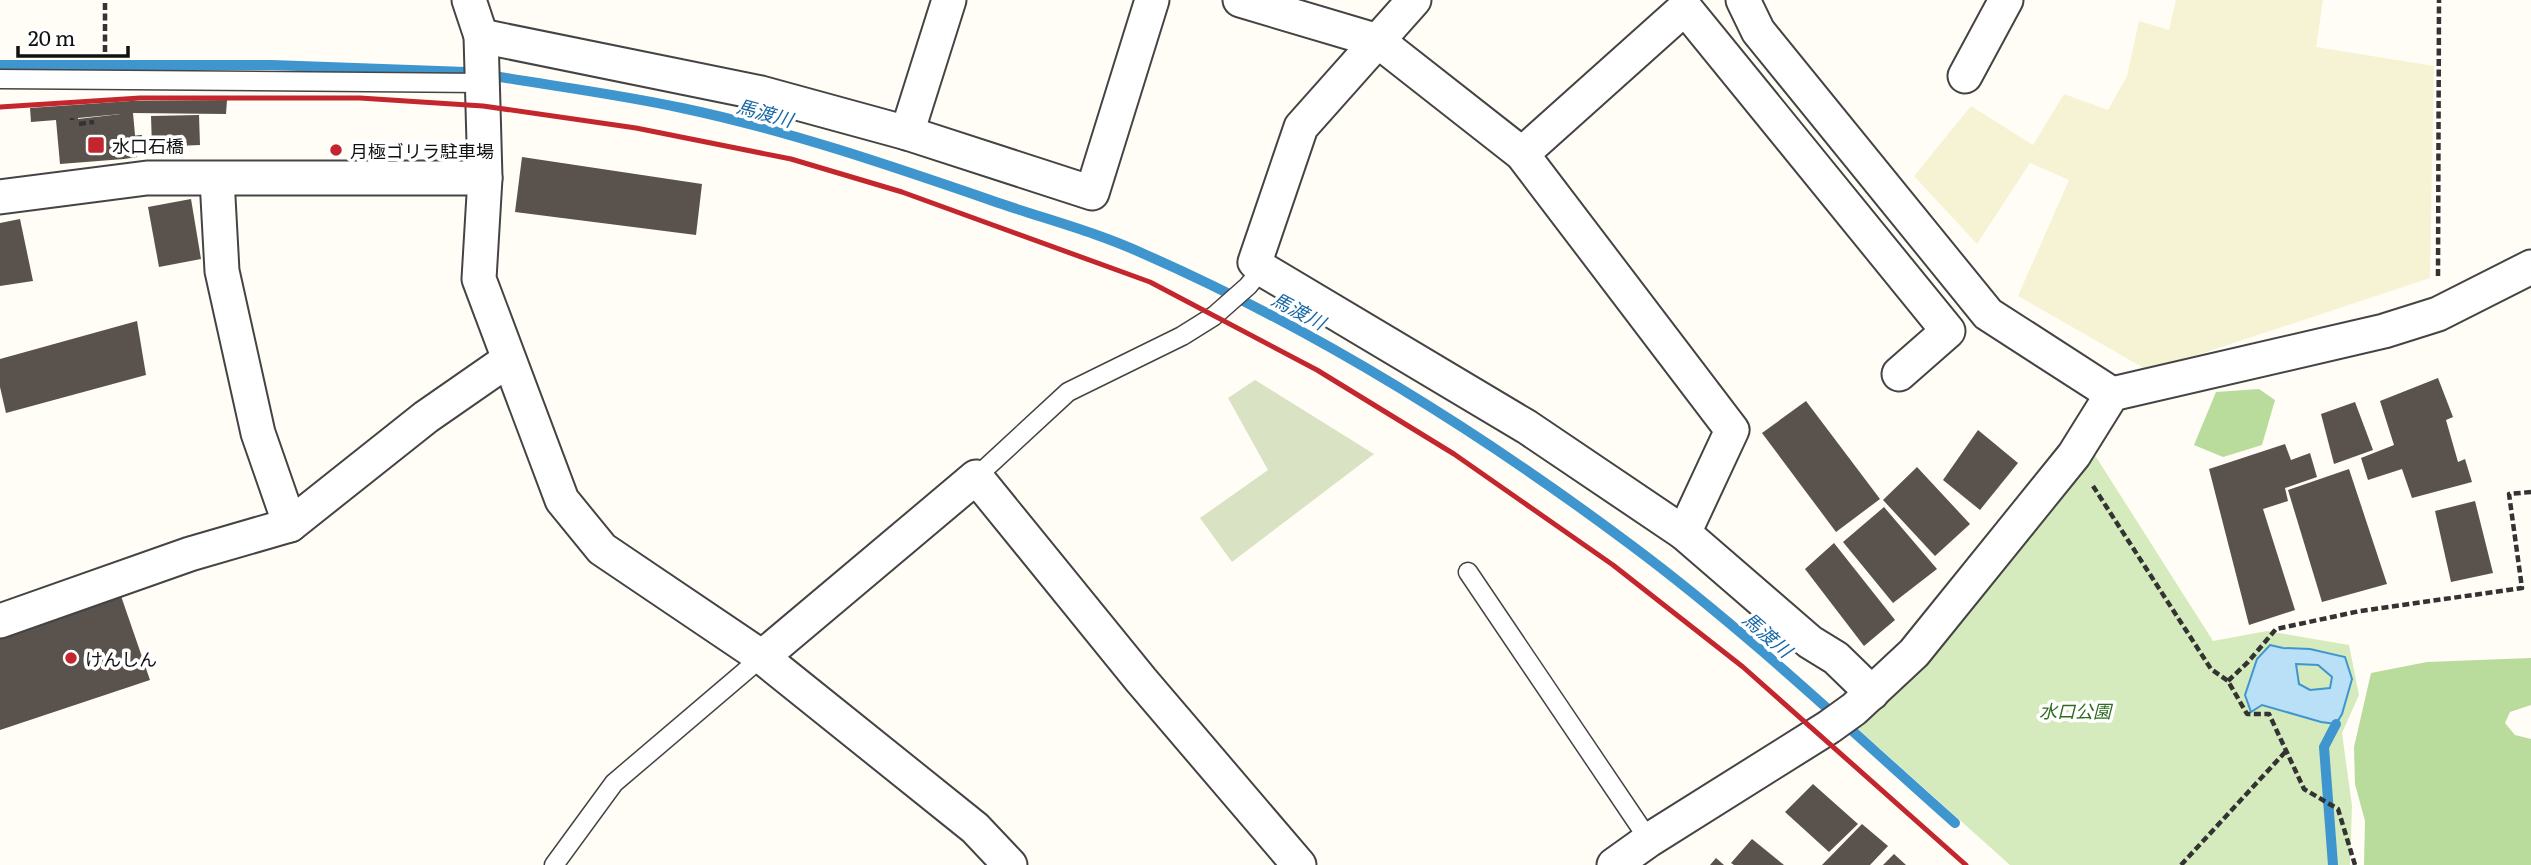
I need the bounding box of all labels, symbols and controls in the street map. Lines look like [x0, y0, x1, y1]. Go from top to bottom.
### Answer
scale bar [18, 14, 128, 58]
text: 20 m [28, 21, 75, 52]
water label: 馬渡川 [734, 91, 798, 133]
place label: 水口石橋 [112, 132, 184, 159]
marker: 水口石橋 [86, 135, 106, 155]
place label: 月極ゴリラ駐車場 [350, 137, 494, 164]
marker: 月極ゴリラ駐車場 [328, 142, 344, 158]
water label: 馬渡川 [1267, 284, 1332, 337]
water label: 馬渡川 [1737, 605, 1800, 665]
place label: けんしん [85, 645, 157, 672]
marker: けんしん [63, 650, 79, 666]
park label: 水口公園 [2039, 697, 2114, 724]

